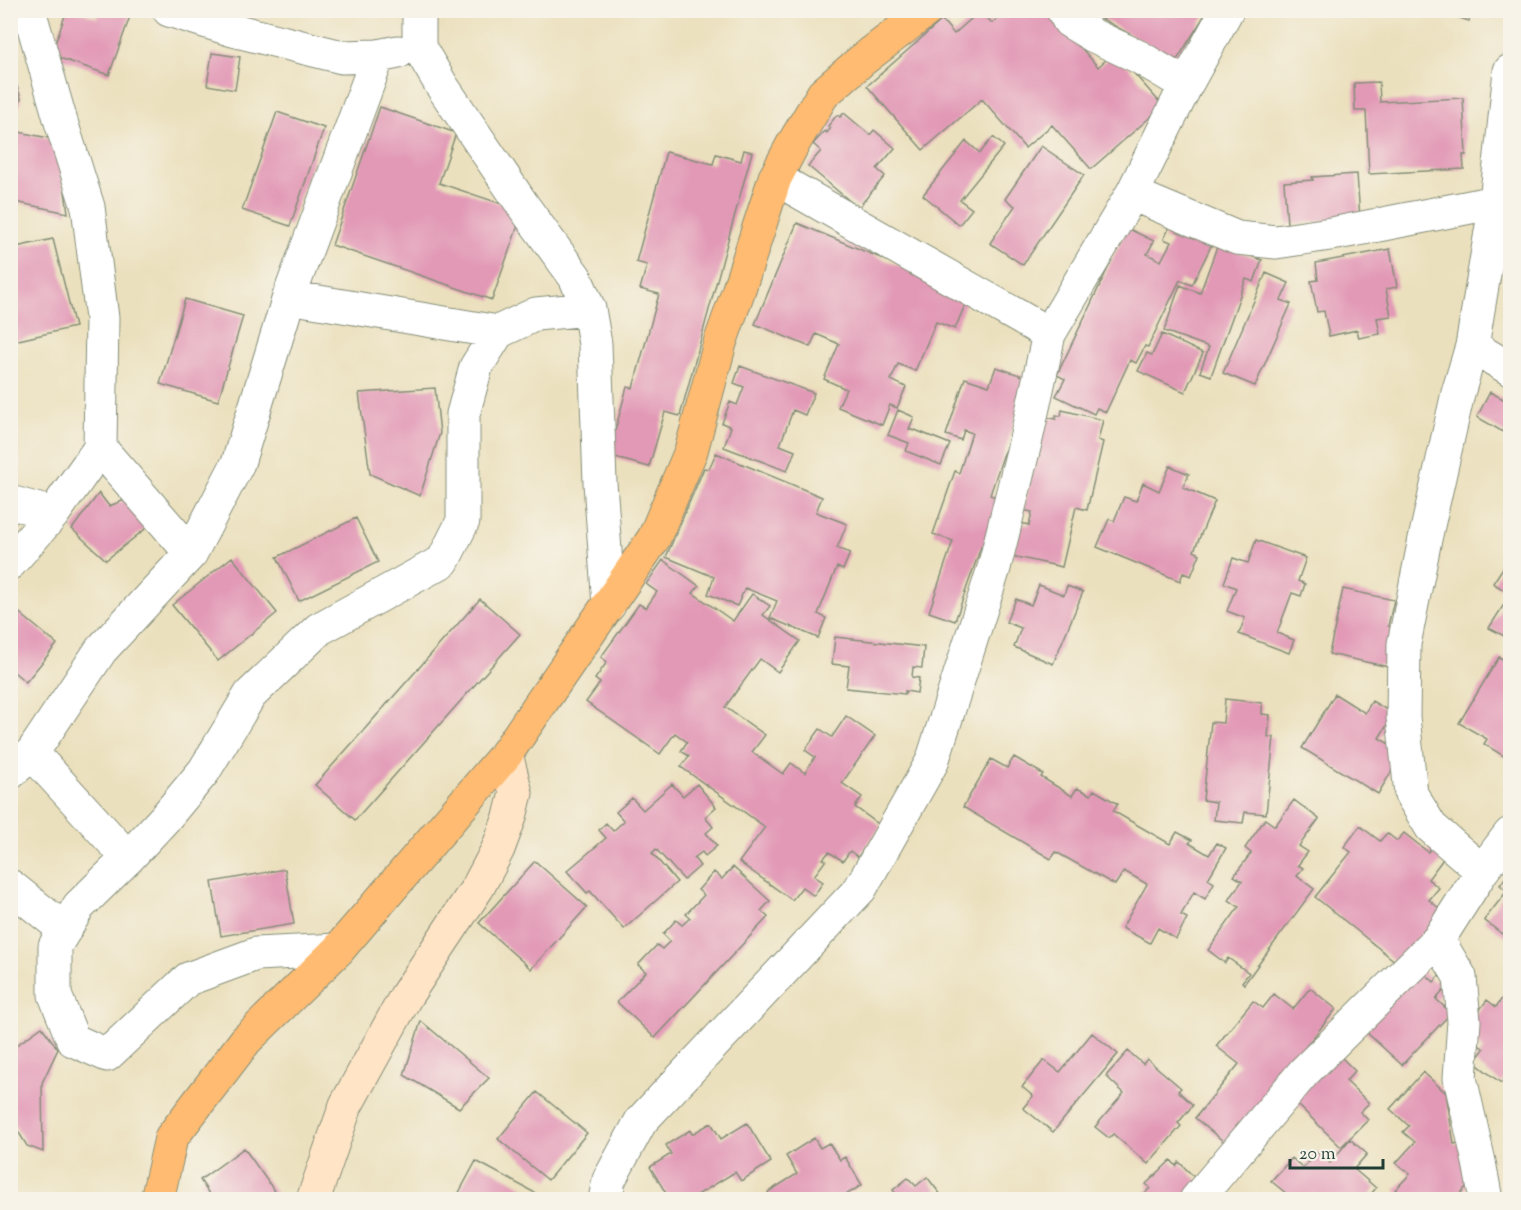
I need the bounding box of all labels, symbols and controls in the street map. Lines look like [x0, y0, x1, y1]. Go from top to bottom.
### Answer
scale bar [1290, 1132, 1383, 1170]
text: 20 m [1299, 1142, 1336, 1168]

